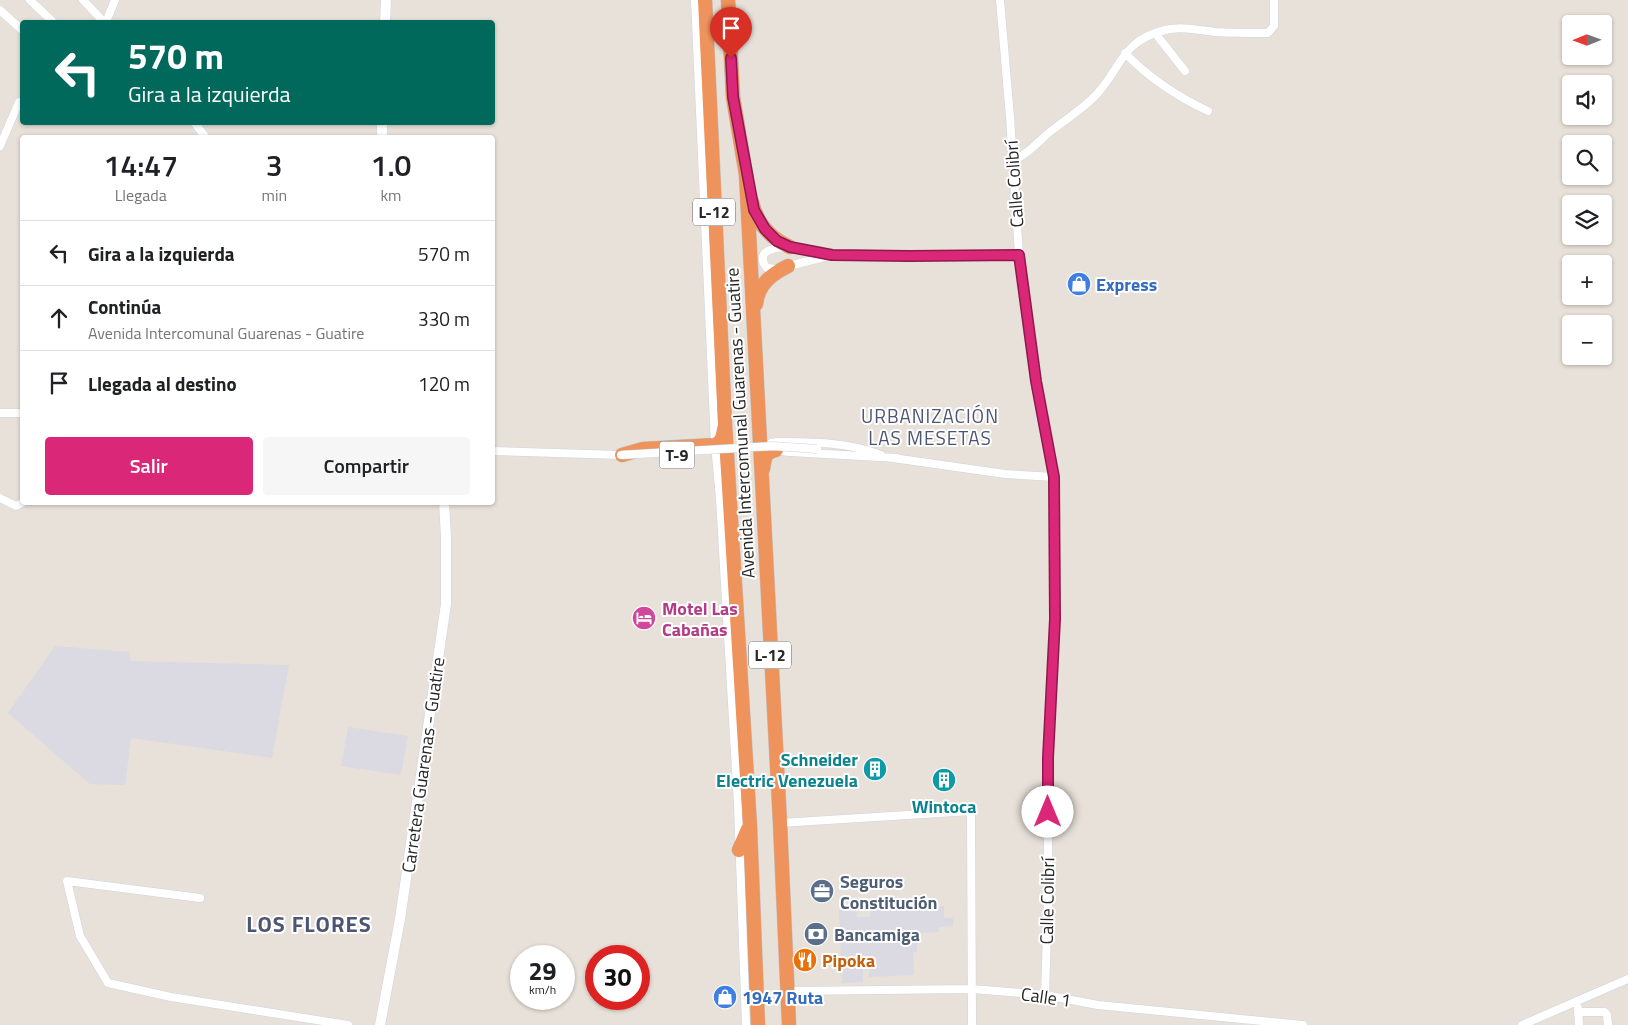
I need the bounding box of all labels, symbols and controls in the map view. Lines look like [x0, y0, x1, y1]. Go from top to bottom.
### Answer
pin [710, 7, 752, 58]
icon: arrive [717, 14, 745, 42]
north arrow [1562, 15, 1612, 65]
map controls [1562, 15, 1612, 365]
text: 570 m [128, 29, 224, 83]
icon: left [45, 40, 110, 105]
button: sound [1562, 75, 1612, 125]
text: Gira a la izquierda [128, 77, 291, 111]
button: search [1562, 135, 1612, 185]
street label: Calle Colibrí [997, 138, 1031, 228]
text: 14:47 [104, 142, 178, 188]
text: 3 [266, 142, 283, 188]
text: 1.0 [371, 142, 411, 188]
text: Llegada [115, 183, 167, 207]
text: min [262, 183, 287, 207]
text: km [380, 183, 402, 207]
button: layers [1562, 195, 1612, 245]
road number: L-12 [693, 198, 735, 226]
icon: left [45, 239, 73, 267]
text: Gira a la izquierda [88, 239, 235, 268]
text: 570 m [418, 239, 470, 268]
button: + [1562, 255, 1612, 305]
street label: Avenida Intercomunal Guarenas - Guatire [718, 267, 762, 579]
shop icon: Express [1066, 271, 1092, 297]
place label: Express [1096, 271, 1157, 298]
text: Continúa [88, 292, 161, 321]
icon: ahead [45, 304, 73, 332]
text: 330 m [418, 304, 470, 333]
button: − [1562, 315, 1612, 365]
text: Avenida Intercomunal Guarenas - Guatire [88, 321, 364, 345]
icon: arrive [45, 369, 73, 397]
text: Llegada al destino [88, 369, 237, 398]
text: 120 m [418, 369, 470, 398]
district label: URBANIZACIÓN LAS MESETAS [861, 401, 999, 452]
button: Salir [45, 437, 253, 495]
button: Compartir [263, 437, 470, 495]
road number: T-9 [660, 442, 694, 468]
place label: Motel Las Cabañas [662, 595, 738, 643]
hotel icon: Motel Las Cabañas [631, 605, 657, 631]
road number: L-12 [749, 642, 791, 668]
street label: Carretera Guarenas - Guatire [394, 655, 452, 875]
place label: Schneider Electric Venezuela [716, 746, 858, 794]
building icon: Schneider Electric Venezuela [862, 756, 888, 782]
building icon: Wintoca [931, 767, 957, 793]
position arrow [1021, 785, 1073, 837]
place label: Wintoca [912, 793, 976, 820]
street label: Calle Colibrí [1033, 855, 1061, 945]
place label: Seguros Constitución [840, 868, 938, 916]
office icon: Seguros Constitución [809, 878, 835, 904]
district label: LOS FLORES [246, 907, 372, 941]
bank icon: Bancamiga [803, 921, 829, 947]
place label: Bancamiga [834, 921, 920, 948]
speed limit sign: 30 [585, 945, 650, 1010]
restaurant icon: Pipoka [792, 947, 818, 973]
place label: Pipoka [822, 947, 875, 974]
text: 29 [528, 952, 557, 990]
text: km/h [529, 980, 556, 999]
street label: Calle 1 [1019, 980, 1073, 1014]
shop icon: 1947 Ruta [712, 984, 738, 1010]
place label: 1947 Ruta [742, 984, 823, 1011]

